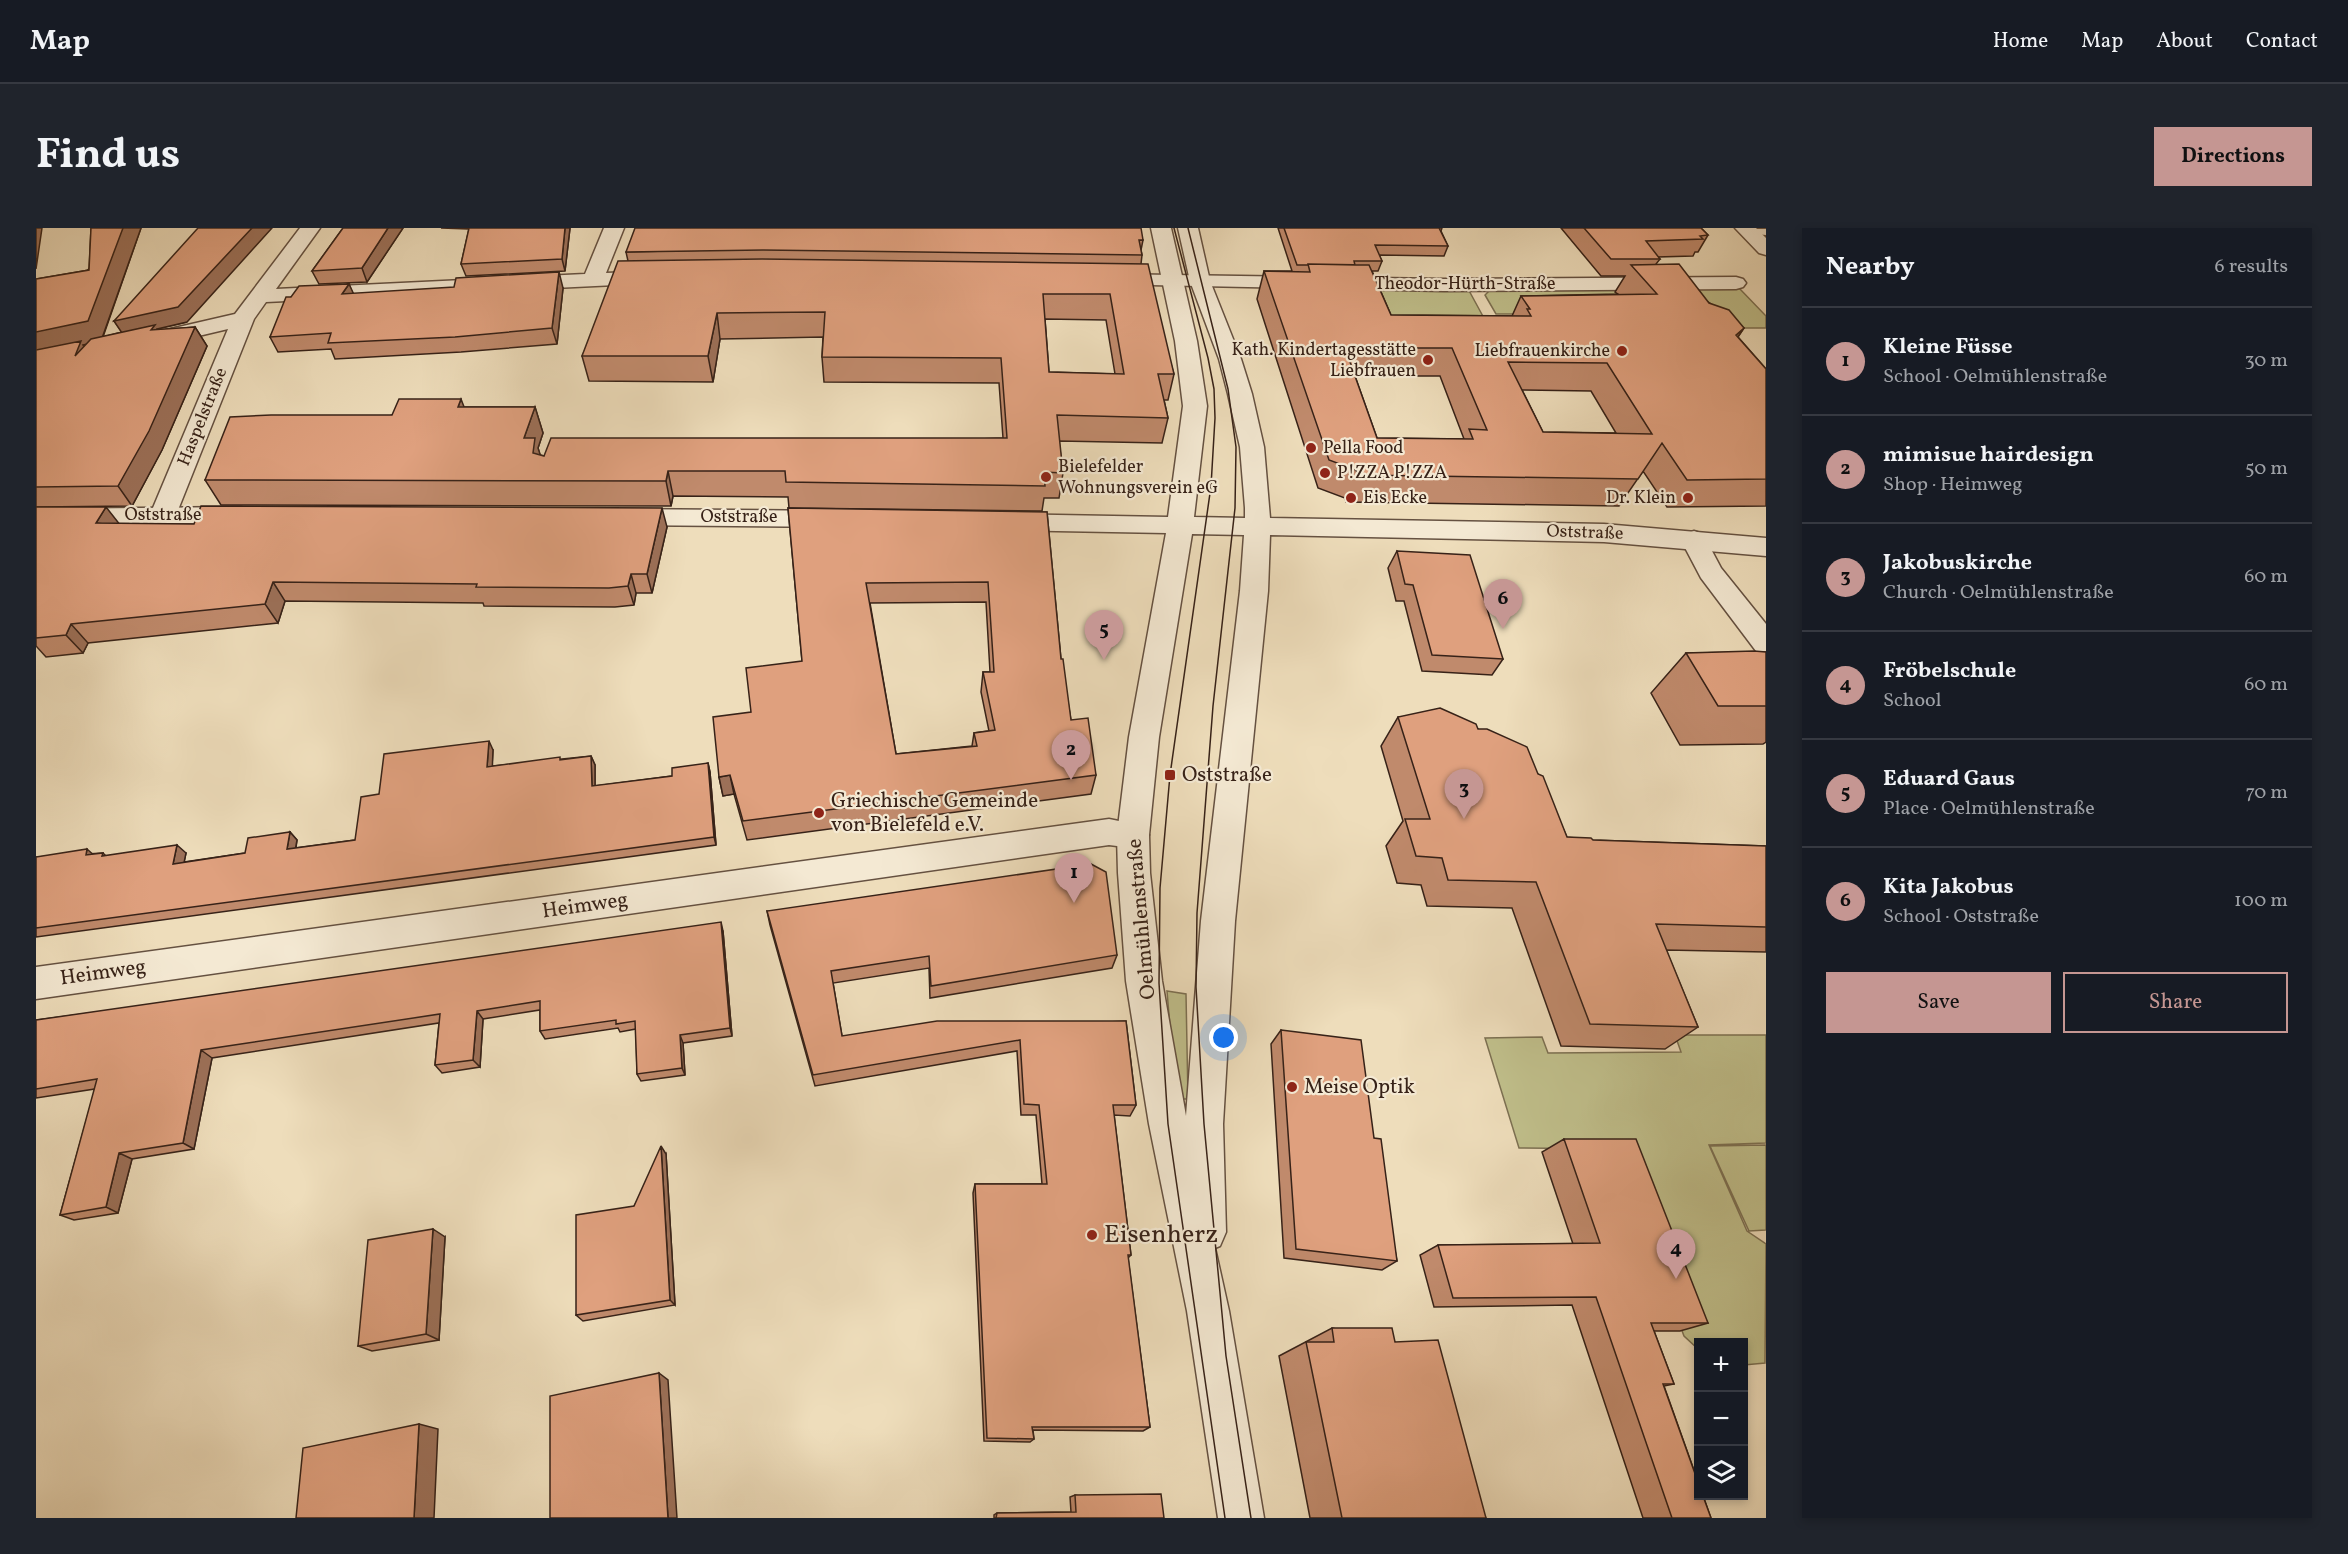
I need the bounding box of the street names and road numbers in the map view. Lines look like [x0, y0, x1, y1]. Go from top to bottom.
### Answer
street label: Theodor-Hürth-Straße [1374, 272, 1556, 297]
street label: Haspelstraße [172, 364, 234, 470]
street label: Oststraße [124, 503, 202, 528]
street label: Oststraße [700, 505, 778, 530]
street label: Oststraße [1546, 519, 1624, 547]
street label: Oelmühlenstraße [1121, 837, 1163, 1001]
street label: Heimweg [540, 886, 630, 926]
street label: Heimweg [58, 953, 148, 993]

